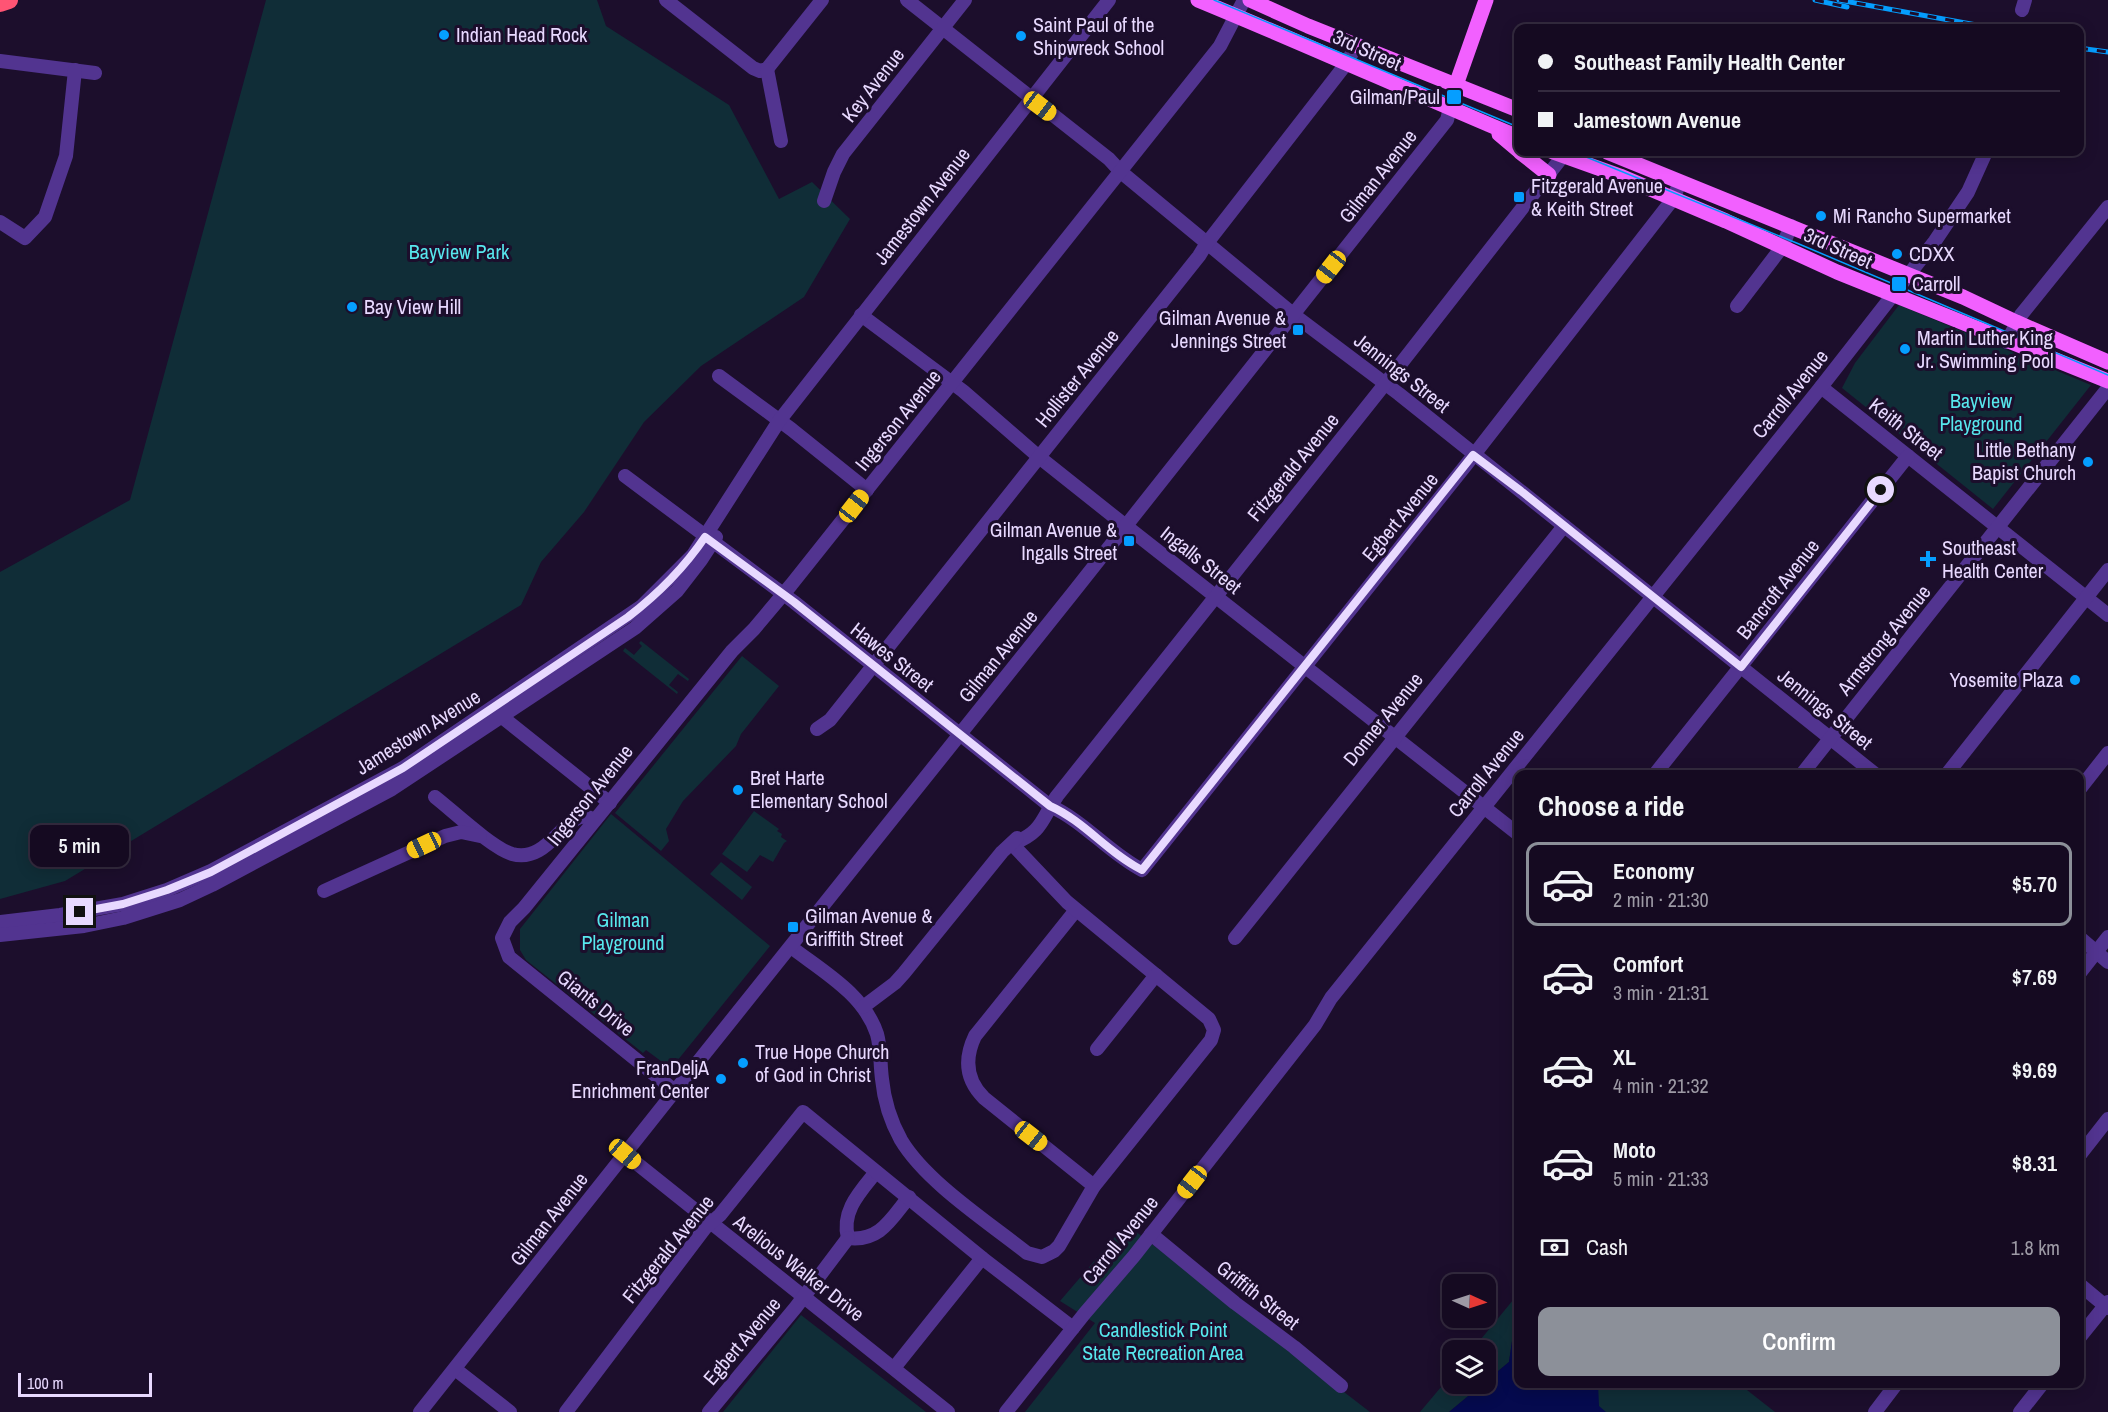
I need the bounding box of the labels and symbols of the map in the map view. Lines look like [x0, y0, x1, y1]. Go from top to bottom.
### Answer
place label: Saint Paul of the Shipwreck School [1033, 11, 1164, 61]
place label: Indian Head Rock [456, 21, 588, 48]
street label: 3rd Street [1329, 23, 1406, 77]
marker: Indian Head Rock [437, 28, 451, 42]
marker: Saint Paul of the Shipwreck School [1014, 29, 1028, 43]
street label: Key Avenue [835, 42, 910, 127]
place label: Gilman/Paul [1350, 83, 1440, 110]
car [1020, 88, 1060, 124]
marker: Gilman/Paul [1445, 88, 1463, 106]
street label: Gilman Avenue [1333, 123, 1423, 228]
street label: Jamestown Avenue [867, 141, 976, 270]
place label: Fitzgerald Avenue & Keith Street [1531, 172, 1663, 222]
marker: Fitzgerald Avenue & Keith Street [1512, 190, 1526, 204]
place label: Mi Rancho Supermarket [1833, 202, 2011, 229]
marker: Mi Rancho Supermarket [1814, 209, 1828, 223]
street label: 3rd Street [1800, 221, 1877, 275]
park label: Bayview Park [409, 238, 510, 265]
place label: CDXX [1909, 240, 1955, 267]
car [1313, 247, 1349, 287]
marker: CDXX [1890, 247, 1904, 261]
place label: Carroll [1912, 270, 1960, 297]
marker: Carroll [1890, 275, 1908, 293]
place label: Bay View Hill [364, 293, 461, 320]
marker: Bay View Hill [345, 300, 359, 314]
place label: Gilman Avenue & Jennings Street [1159, 304, 1286, 354]
street label: Hollister Avenue [1029, 323, 1125, 432]
marker: Gilman Avenue & Jennings Street [1291, 323, 1305, 337]
place label: Martin Luther King Jr. Swimming Pool [1917, 324, 2054, 374]
street label: Jennings Street [1349, 327, 1456, 419]
marker: Martin Luther King Jr. Swimming Pool [1898, 342, 1912, 356]
street label: Carroll Avenue [1745, 344, 1834, 444]
street label: Ingerson Avenue [848, 363, 947, 476]
park label: Bayview Playground [1940, 387, 2022, 437]
street label: Keith Street [1864, 391, 1949, 466]
street label: Fitzgerald Avenue [1241, 407, 1345, 526]
place label: Little Bethany Bapist Church [1972, 436, 2077, 486]
marker: Little Bethany Bapist Church [2081, 455, 2095, 469]
street label: Egbert Avenue [1355, 466, 1444, 567]
route start [1867, 476, 1894, 503]
car [836, 486, 872, 526]
place label: Gilman Avenue & Ingalls Street [990, 516, 1117, 566]
street label: Ingalls Street [1155, 519, 1248, 600]
street label: Bancroft Avenue [1730, 533, 1825, 644]
marker: Gilman Avenue & Ingalls Street [1122, 534, 1136, 548]
place label: Southeast Health Center [1942, 534, 2044, 584]
marker: Southeast Health Center [1919, 550, 1937, 568]
street label: Armstrong Avenue [1830, 579, 1936, 701]
street label: Gilman Avenue [952, 604, 1043, 708]
street label: Hawes Street [845, 616, 940, 698]
street label: Jennings Street [1772, 662, 1879, 756]
street label: Donner Avenue [1337, 666, 1429, 771]
place label: Yosemite Plaza [1949, 666, 2063, 693]
marker: Yosemite Plaza [2068, 673, 2082, 687]
street label: Jamestown Avenue [350, 683, 485, 781]
street label: Carroll Avenue [1441, 723, 1530, 823]
street label: Ingerson Avenue [540, 738, 639, 851]
place label: Bret Harte Elementary School [750, 764, 888, 814]
marker: Bret Harte Elementary School [731, 783, 745, 797]
callout: 5 min [31, 825, 130, 867]
car [404, 829, 444, 861]
route end [66, 898, 93, 925]
place label: Gilman Avenue & Griffith Street [805, 902, 932, 952]
park label: Gilman Playground [582, 906, 664, 956]
marker: Gilman Avenue & Griffith Street [786, 920, 800, 934]
street label: Giants Drive [552, 963, 641, 1042]
place label: True Hope Church of God in Christ [755, 1038, 889, 1088]
place label: FranDeljA Enrichment Center [571, 1054, 710, 1104]
marker: True Hope Church of God in Christ [736, 1056, 750, 1070]
marker: FranDeljA Enrichment Center [714, 1072, 728, 1086]
car [1011, 1118, 1051, 1154]
car [605, 1136, 645, 1172]
car [1174, 1162, 1210, 1202]
street label: Gilman Avenue [504, 1166, 594, 1271]
street label: Fitzgerald Avenue [616, 1189, 720, 1308]
street label: Carroll Avenue [1075, 1190, 1164, 1290]
street label: Arelious Walker Drive [728, 1207, 870, 1327]
street label: Griffith Street [1211, 1254, 1306, 1336]
north arrow [1442, 1274, 1496, 1328]
street label: Egbert Avenue [697, 1291, 786, 1390]
park label: Candlestick Point State Recreation Area [1082, 1316, 1244, 1366]
scale bar [18, 1370, 152, 1398]

